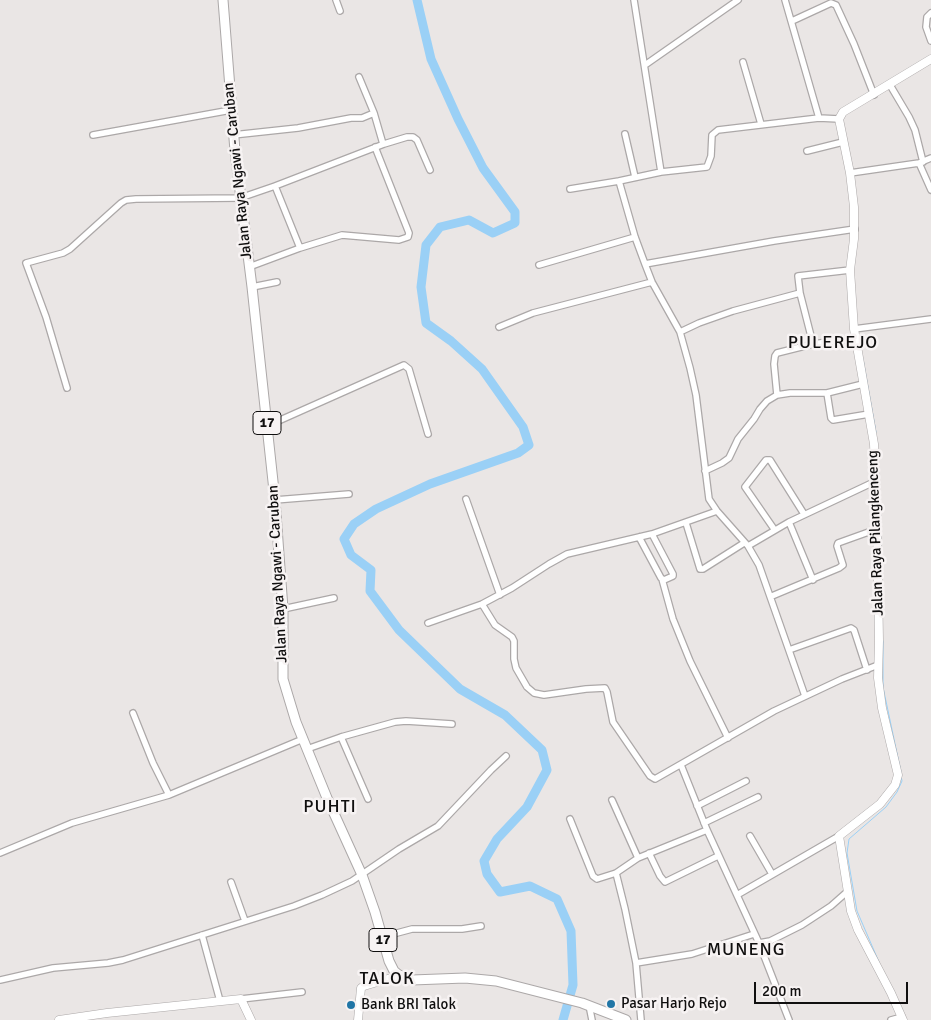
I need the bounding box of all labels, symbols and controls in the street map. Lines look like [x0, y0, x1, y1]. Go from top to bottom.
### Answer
street label: Jalan Raya Ngawi - Caruban [220, 82, 256, 260]
district label: PULEREJO [787, 332, 879, 354]
road number: 17 [253, 412, 281, 434]
street label: Jalan Raya Pilangkenceng [864, 450, 888, 616]
street label: Jalan Raya Ngawi - Caruban [264, 485, 292, 663]
district label: PUHTI [303, 796, 357, 818]
road number: 17 [369, 928, 397, 952]
district label: MUNENG [706, 939, 786, 961]
district label: TALOK [359, 968, 415, 990]
scale bar [756, 972, 910, 1004]
text: 200 m [762, 982, 802, 1000]
place label: Pasar Harjo Rejo [621, 995, 727, 1013]
place label: Bank BRI Talok [361, 996, 456, 1014]
marker: Pasar Harjo Rejo [605, 998, 617, 1010]
marker: Bank BRI Talok [345, 999, 357, 1011]

